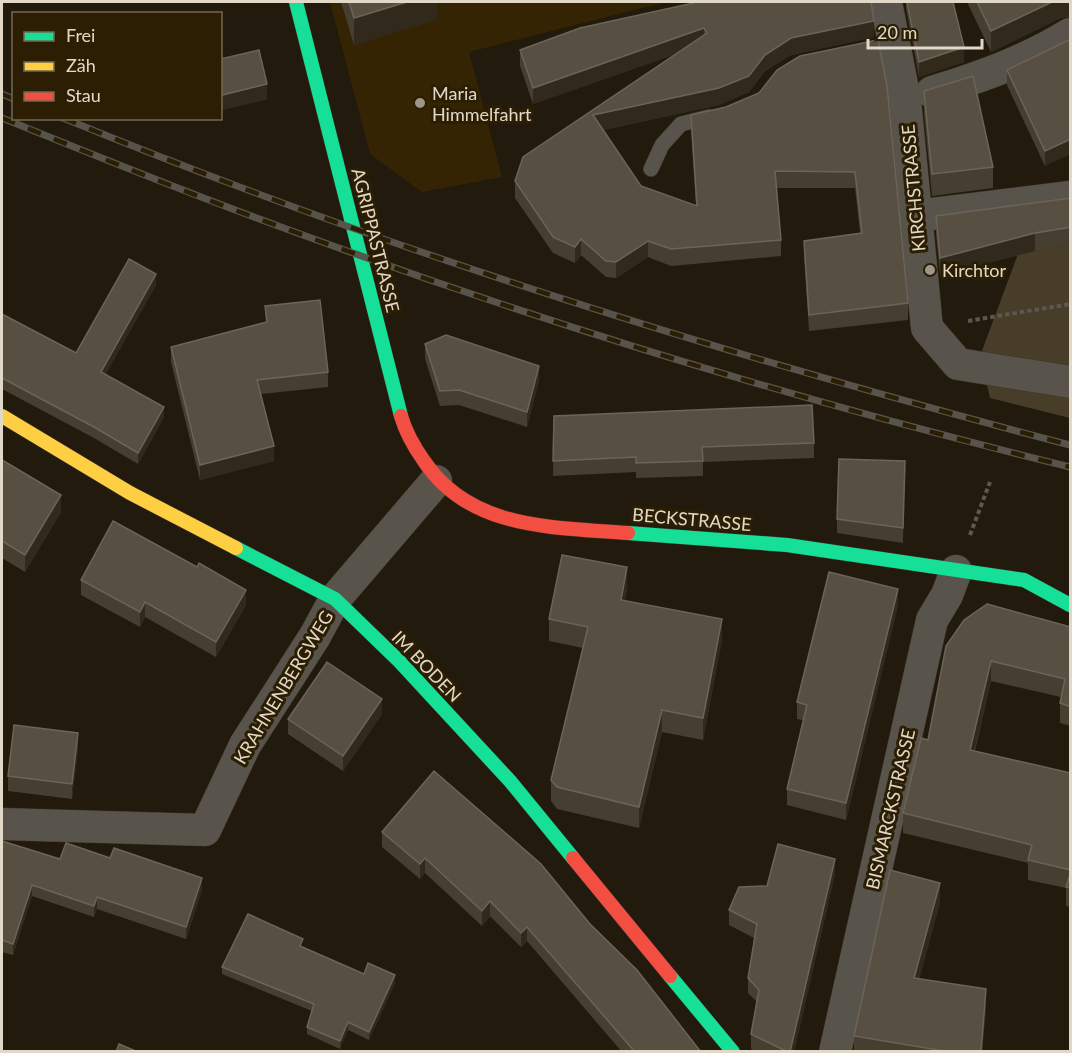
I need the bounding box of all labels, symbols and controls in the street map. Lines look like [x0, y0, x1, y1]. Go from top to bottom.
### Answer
legend [12, 12, 222, 120]
scale bar [868, 12, 982, 50]
text: 20 m [877, 21, 917, 43]
text: Frei [66, 24, 95, 46]
text: Zäh [66, 54, 96, 76]
place label: Maria Himmelfahrt [432, 82, 532, 125]
text: Stau [66, 84, 101, 106]
marker: Maria Himmelfahrt [413, 96, 427, 110]
street label: KIRCHSTRASSE [896, 123, 930, 253]
street label: AGRIPPASTRASSE [347, 166, 405, 314]
place label: Kirchtor [942, 259, 1007, 281]
marker: Kirchtor [923, 263, 937, 277]
street label: BECKSTRASSE [632, 503, 752, 535]
street label: KRAHNENBERGWEG [228, 606, 338, 768]
street label: IM BODEN [388, 626, 466, 706]
street label: BISMARCKSTRASSE [861, 727, 919, 891]

